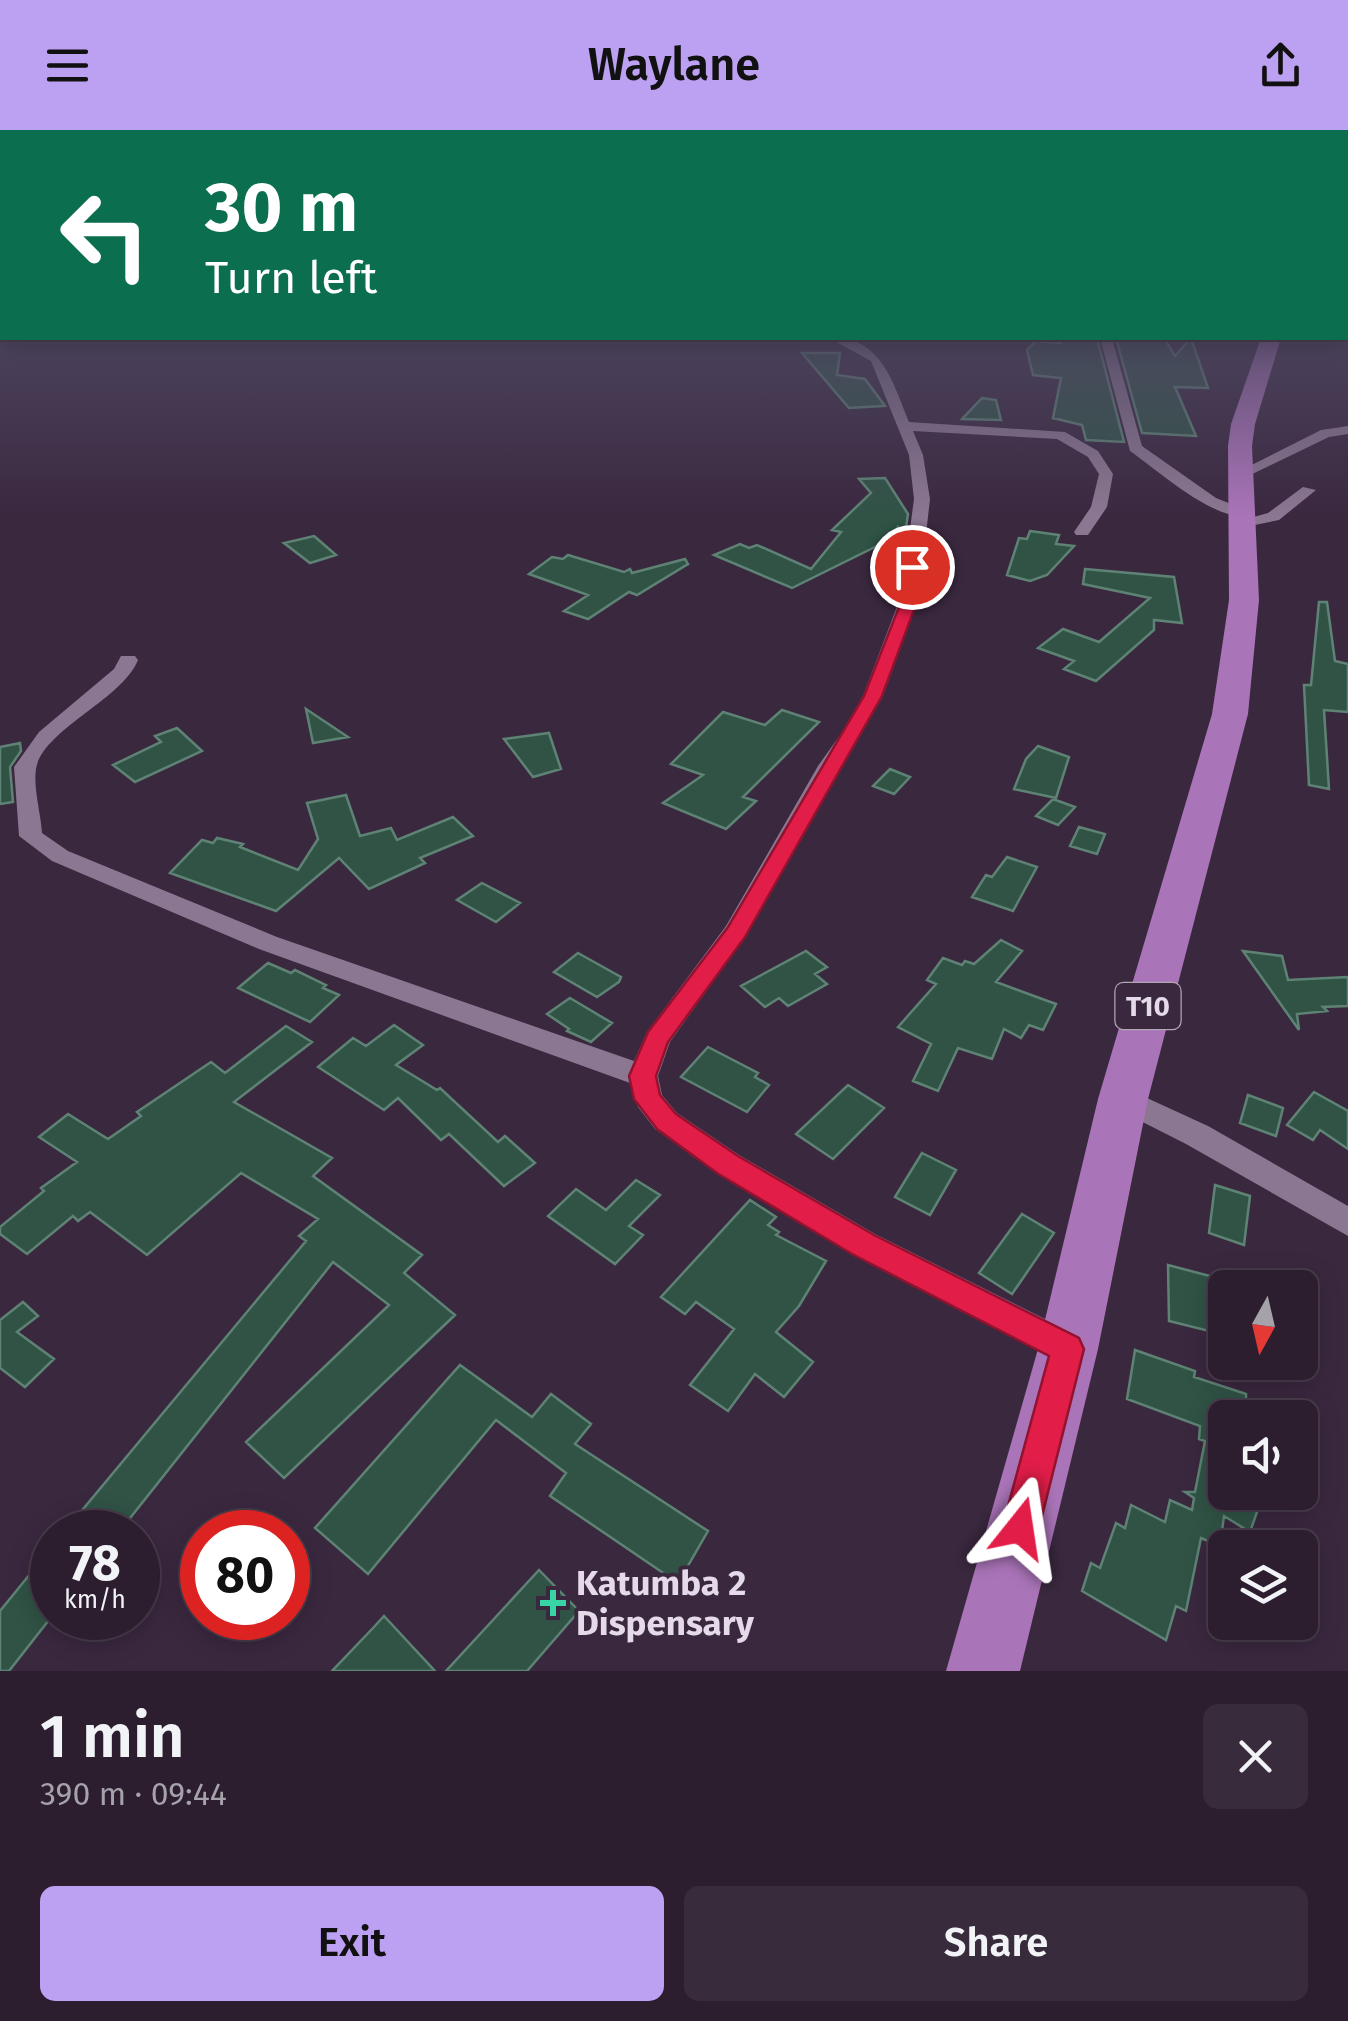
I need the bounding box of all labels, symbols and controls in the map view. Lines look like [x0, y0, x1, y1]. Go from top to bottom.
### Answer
icon: menu [40, 38, 95, 93]
text: Waylane [588, 38, 760, 92]
icon: share [1253, 38, 1308, 93]
text: 30 m [205, 166, 358, 250]
icon: left [40, 170, 170, 300]
text: Turn left [205, 251, 377, 305]
pin [870, 525, 955, 610]
icon: arrive [885, 540, 940, 595]
road number: T10 [1116, 983, 1180, 1029]
north arrow [1208, 1270, 1318, 1380]
map controls [1208, 1270, 1318, 1640]
button: sound [1208, 1400, 1318, 1510]
position arrow [968, 1476, 1072, 1580]
speed limit sign: 80 [180, 1510, 310, 1640]
button: layers [1208, 1530, 1318, 1640]
text: 78 [69, 1533, 121, 1593]
place label: Katumba 2 Dispensary [576, 1562, 755, 1644]
text: km/h [64, 1585, 126, 1615]
marker: Katumba 2 Dispensary [540, 1590, 566, 1616]
text: 1 min [40, 1701, 185, 1773]
button: close [1203, 1704, 1308, 1809]
text: 390 m · 09:44 [40, 1775, 227, 1813]
button: Exit [40, 1886, 664, 2001]
button: Share [684, 1886, 1308, 2001]

